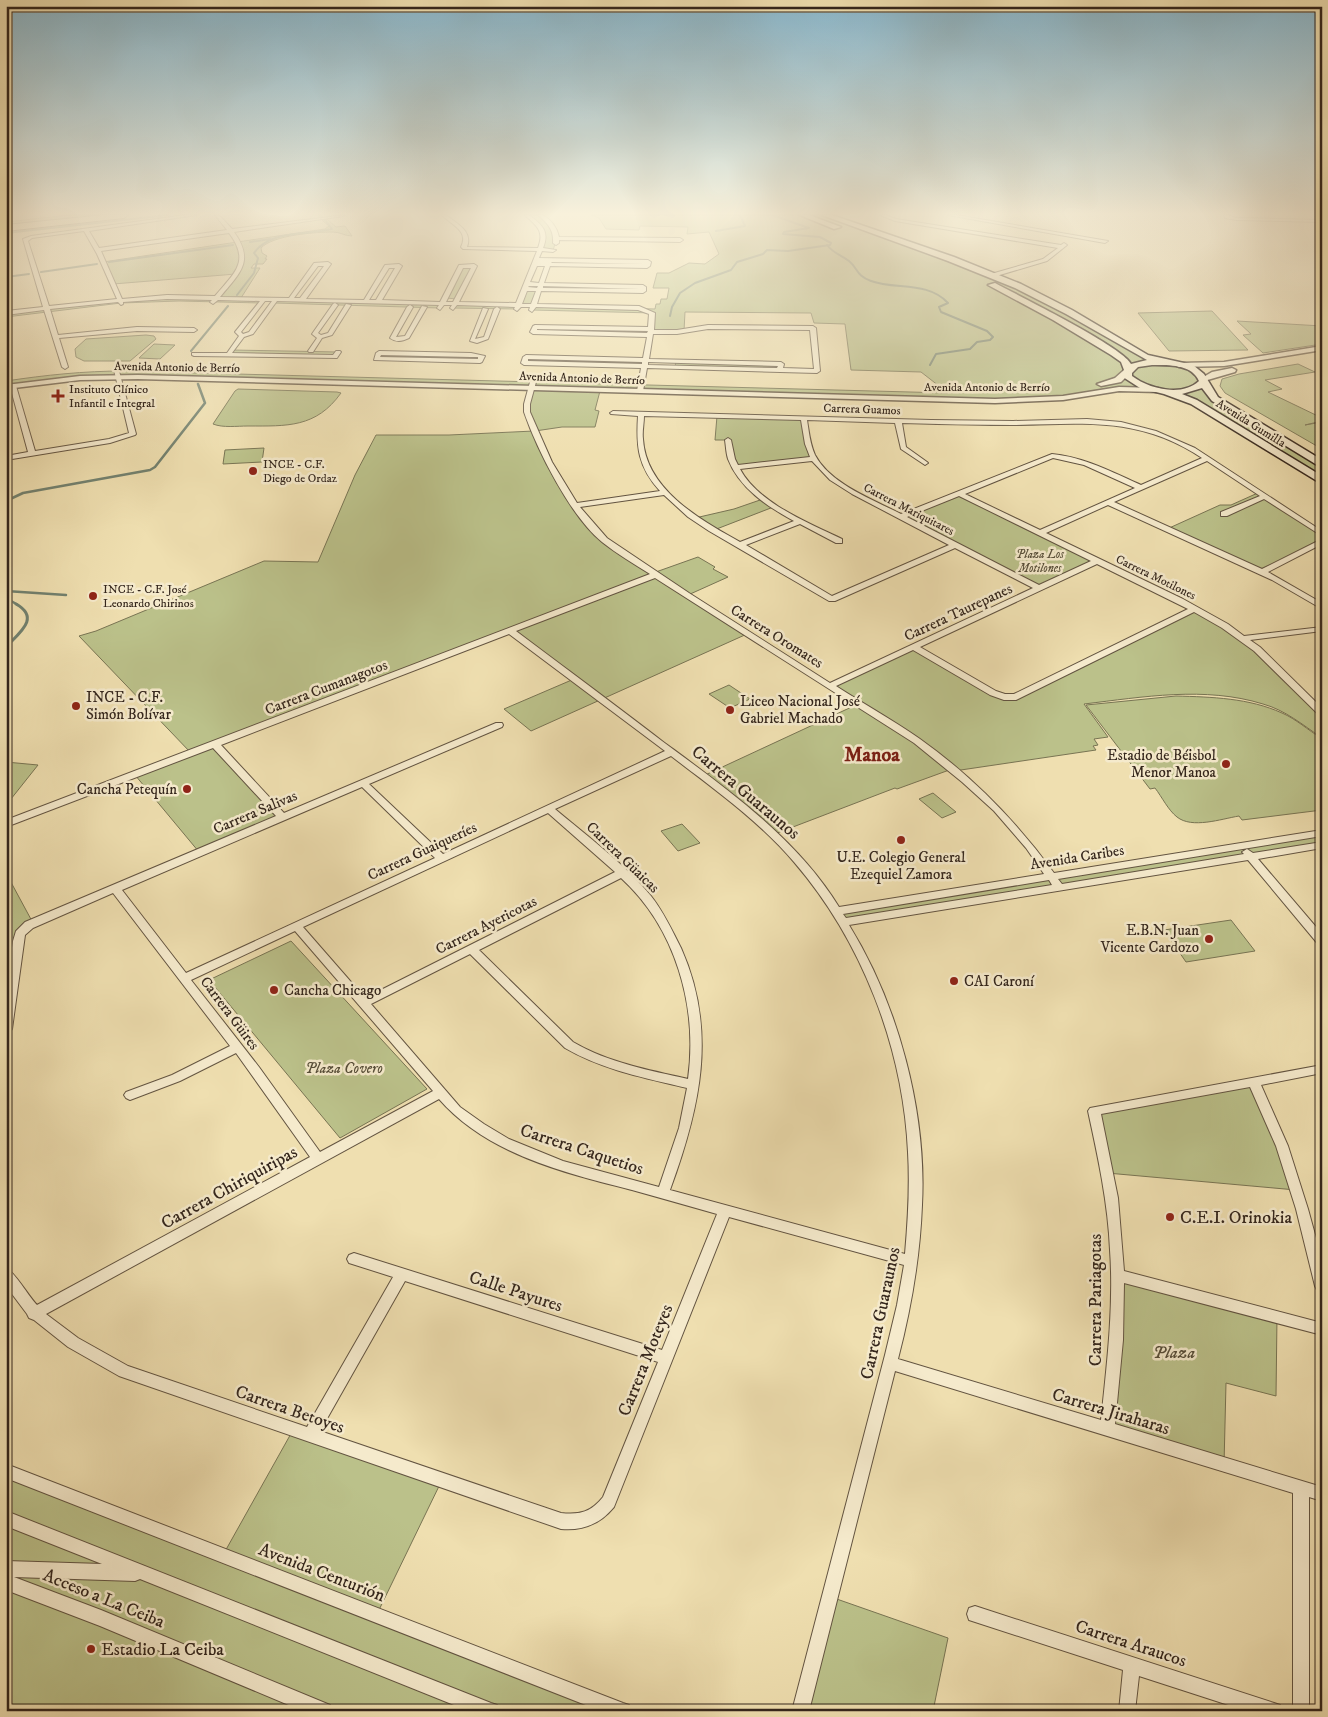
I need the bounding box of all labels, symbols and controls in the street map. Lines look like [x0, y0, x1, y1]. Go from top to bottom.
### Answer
street label: Avenida Antonio de Berrío [114, 359, 240, 376]
street label: Avenida Antonio de Berrío [519, 369, 645, 388]
street label: Avenida Antonio de Berrío [924, 380, 1050, 395]
place label: Instituto Clínico Infantil e Integral [69, 382, 155, 411]
marker: Instituto Clínico Infantil e Integral [51, 389, 65, 403]
street label: Avenida Gumilla [1213, 396, 1289, 451]
street label: Carrera Guamos [823, 401, 901, 418]
place label: INCE - C.F. Diego de Ordaz [263, 457, 337, 486]
marker: INCE - C.F. Diego de Ordaz [247, 465, 259, 477]
street label: Carrera Mariquitares [861, 480, 957, 539]
park label: Plaza Los Motilones [1016, 547, 1064, 576]
street label: Carrera Motilones [1113, 552, 1198, 603]
street label: Carrera Taurepanes [901, 579, 1015, 646]
place label: INCE - C.F. José Leonardo Chirinos [103, 582, 194, 611]
marker: INCE - C.F. José Leonardo Chirinos [87, 590, 99, 602]
street label: Carrera Oromates [727, 600, 827, 673]
street label: Carrera Cumanagotos [262, 655, 390, 720]
place label: INCE - C.F. Simón Bolívar [86, 688, 171, 724]
place label: Liceo Nacional José Gabriel Machado [740, 692, 861, 728]
marker: INCE - C.F. Simón Bolívar [70, 700, 82, 712]
marker: Liceo Nacional José Gabriel Machado [724, 704, 736, 716]
street label: Carrera Guaraunos [687, 741, 804, 845]
district label: Manoa [844, 743, 900, 768]
place label: Estadio de Béisbol Menor Manoa [1107, 746, 1217, 782]
marker: Estadio de Béisbol Menor Manoa [1220, 758, 1232, 770]
place label: Cancha Petequín [77, 780, 177, 799]
marker: Cancha Petequín [181, 783, 193, 795]
street label: Carrera Salivas [210, 786, 300, 839]
street label: Carrera Guaiqueríes [365, 818, 480, 885]
street label: Carrera Güaicas [582, 818, 663, 897]
marker: U.E. Colegio General Ezequiel Zamora [895, 834, 907, 846]
street label: Avenida Caribes [1029, 841, 1125, 874]
place label: U.E. Colegio General Ezequiel Zamora [837, 848, 966, 884]
street label: Carrera Ayericotas [433, 892, 540, 959]
place label: E.B.N. Juan Vicente Cardozo [1100, 921, 1199, 957]
marker: E.B.N. Juan Vicente Cardozo [1203, 933, 1215, 945]
place label: CAI Caroní [964, 972, 1035, 991]
street label: Carrera Güires [196, 973, 263, 1054]
marker: CAI Caroní [948, 975, 960, 987]
place label: Cancha Chicago [284, 981, 381, 1000]
marker: Cancha Chicago [268, 984, 280, 996]
park label: Plaza Covero [305, 1059, 383, 1078]
street label: Carrera Caquetios [517, 1120, 646, 1180]
street label: Carrera Chiriquiripas [158, 1141, 301, 1234]
place label: C.E.I. Orinokia [1180, 1207, 1292, 1229]
marker: C.E.I. Orinokia [1164, 1211, 1176, 1223]
street label: Carrera Pariagotas [1085, 1234, 1107, 1366]
street label: Carrera Guaraunos [856, 1245, 906, 1381]
street label: Calle Payures [466, 1266, 565, 1317]
street label: Carrera Moteyes [613, 1301, 678, 1420]
park label: Plaza [1153, 1342, 1196, 1364]
street label: Carrera Betoyes [232, 1381, 347, 1439]
street label: Carrera Jiraharas [1049, 1384, 1172, 1440]
street label: Avenida Centurión [255, 1539, 389, 1607]
street label: Acceso a La Ceiba [40, 1565, 168, 1633]
street label: Carrera Araucos [1072, 1616, 1189, 1672]
place label: Estadio La Ceiba [101, 1639, 224, 1661]
marker: Estadio La Ceiba [85, 1643, 97, 1655]

